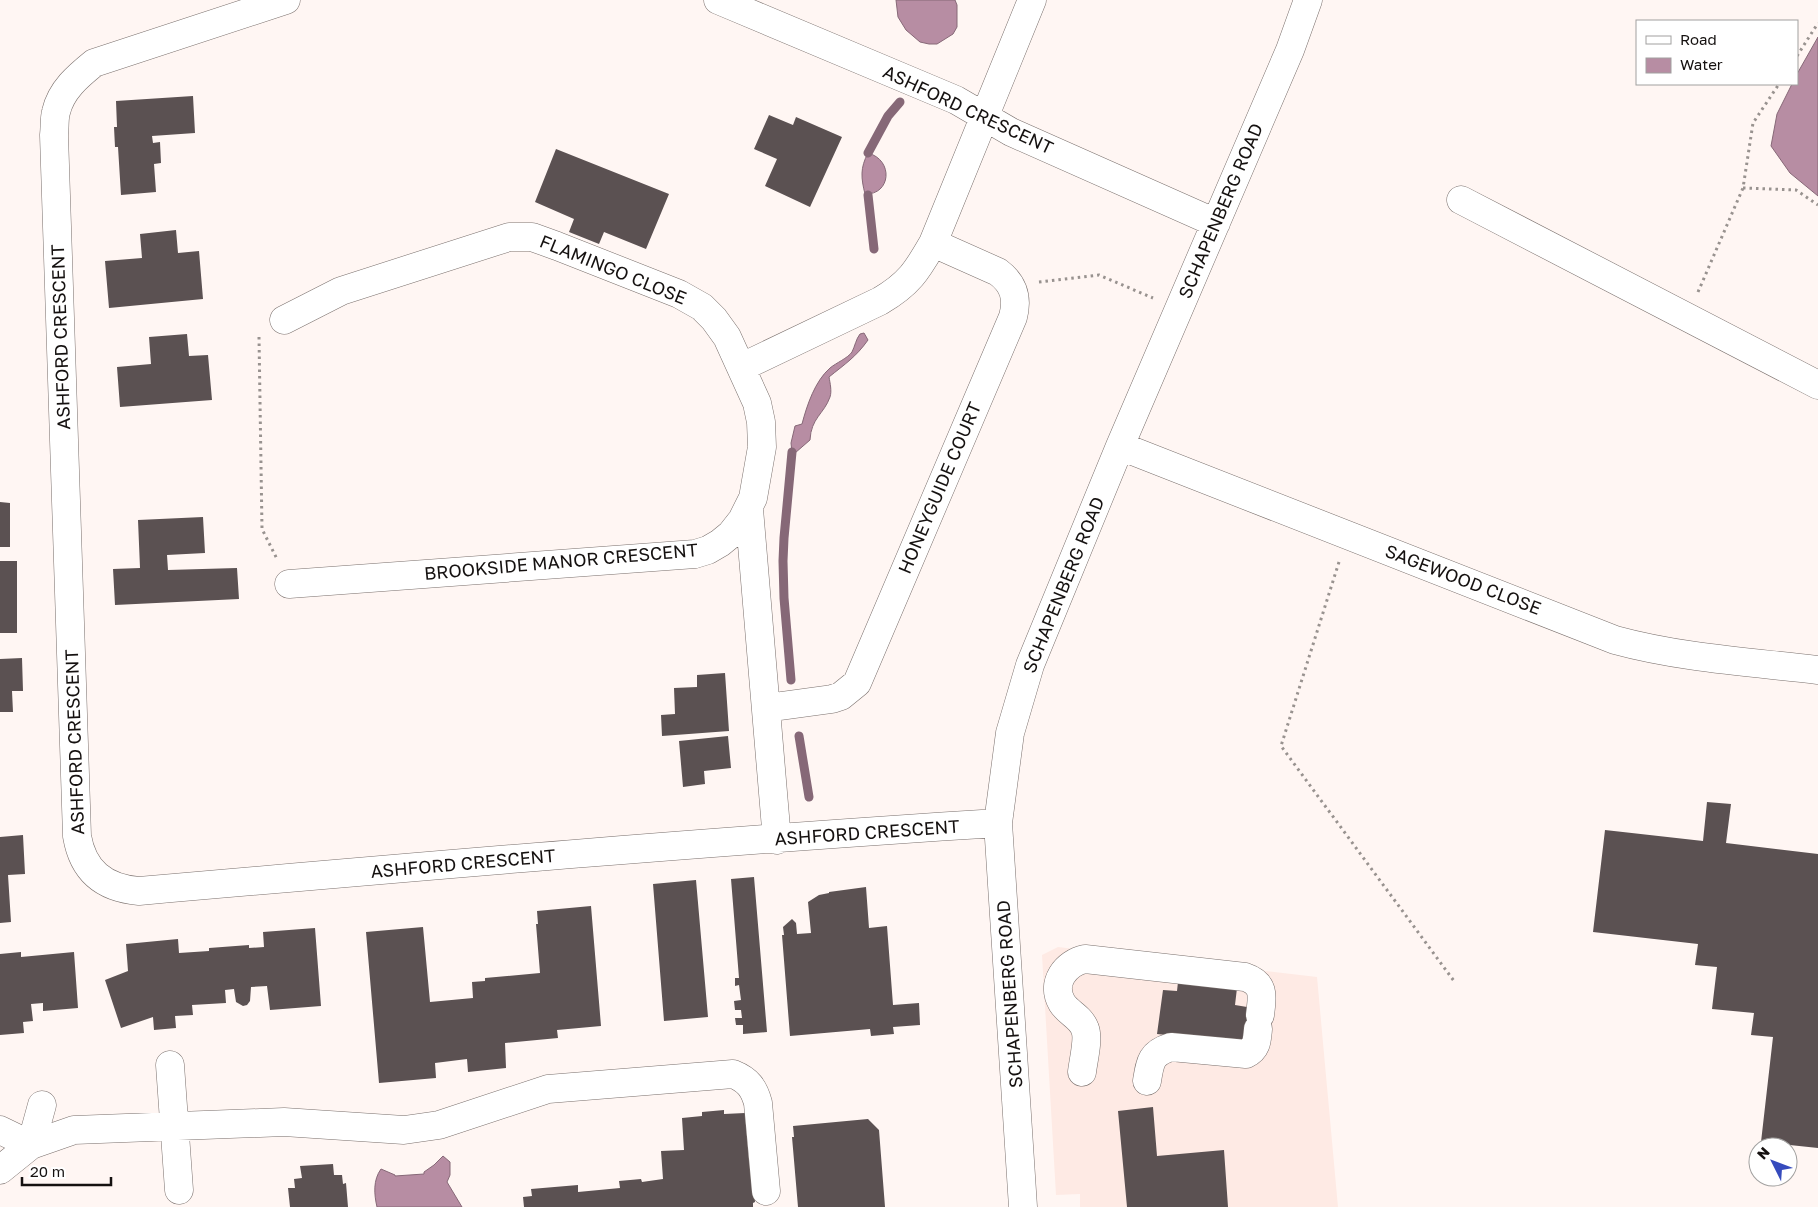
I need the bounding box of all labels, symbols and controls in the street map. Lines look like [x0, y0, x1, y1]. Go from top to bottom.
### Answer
legend [1636, 20, 1798, 85]
text: Road [1680, 30, 1717, 48]
text: Water [1680, 55, 1723, 73]
street label: ASHFORD CRESCENT [880, 60, 1057, 158]
street label: SCHAPENBERG ROAD [1173, 120, 1267, 302]
street label: FLAMINGO CLOSE [537, 230, 690, 309]
street label: ASHFORD CRESCENT [46, 244, 74, 430]
street label: HONEYGUIDE COURT [893, 398, 985, 577]
street label: SCHAPENBERG ROAD [1018, 493, 1109, 676]
street label: BROOKSIDE MANOR CRESCENT [423, 538, 699, 584]
street label: SAGEWOOD CLOSE [1382, 539, 1544, 619]
street label: ASHFORD CRESCENT [60, 649, 88, 835]
street label: ASHFORD CRESCENT [774, 815, 960, 849]
street label: ASHFORD CRESCENT [370, 844, 556, 882]
street label: SCHAPENBERG ROAD [991, 899, 1027, 1089]
north arrow [1748, 1137, 1798, 1187]
text: N [1753, 1143, 1773, 1163]
scale bar [22, 1154, 111, 1186]
text: 20 m [30, 1162, 65, 1180]

